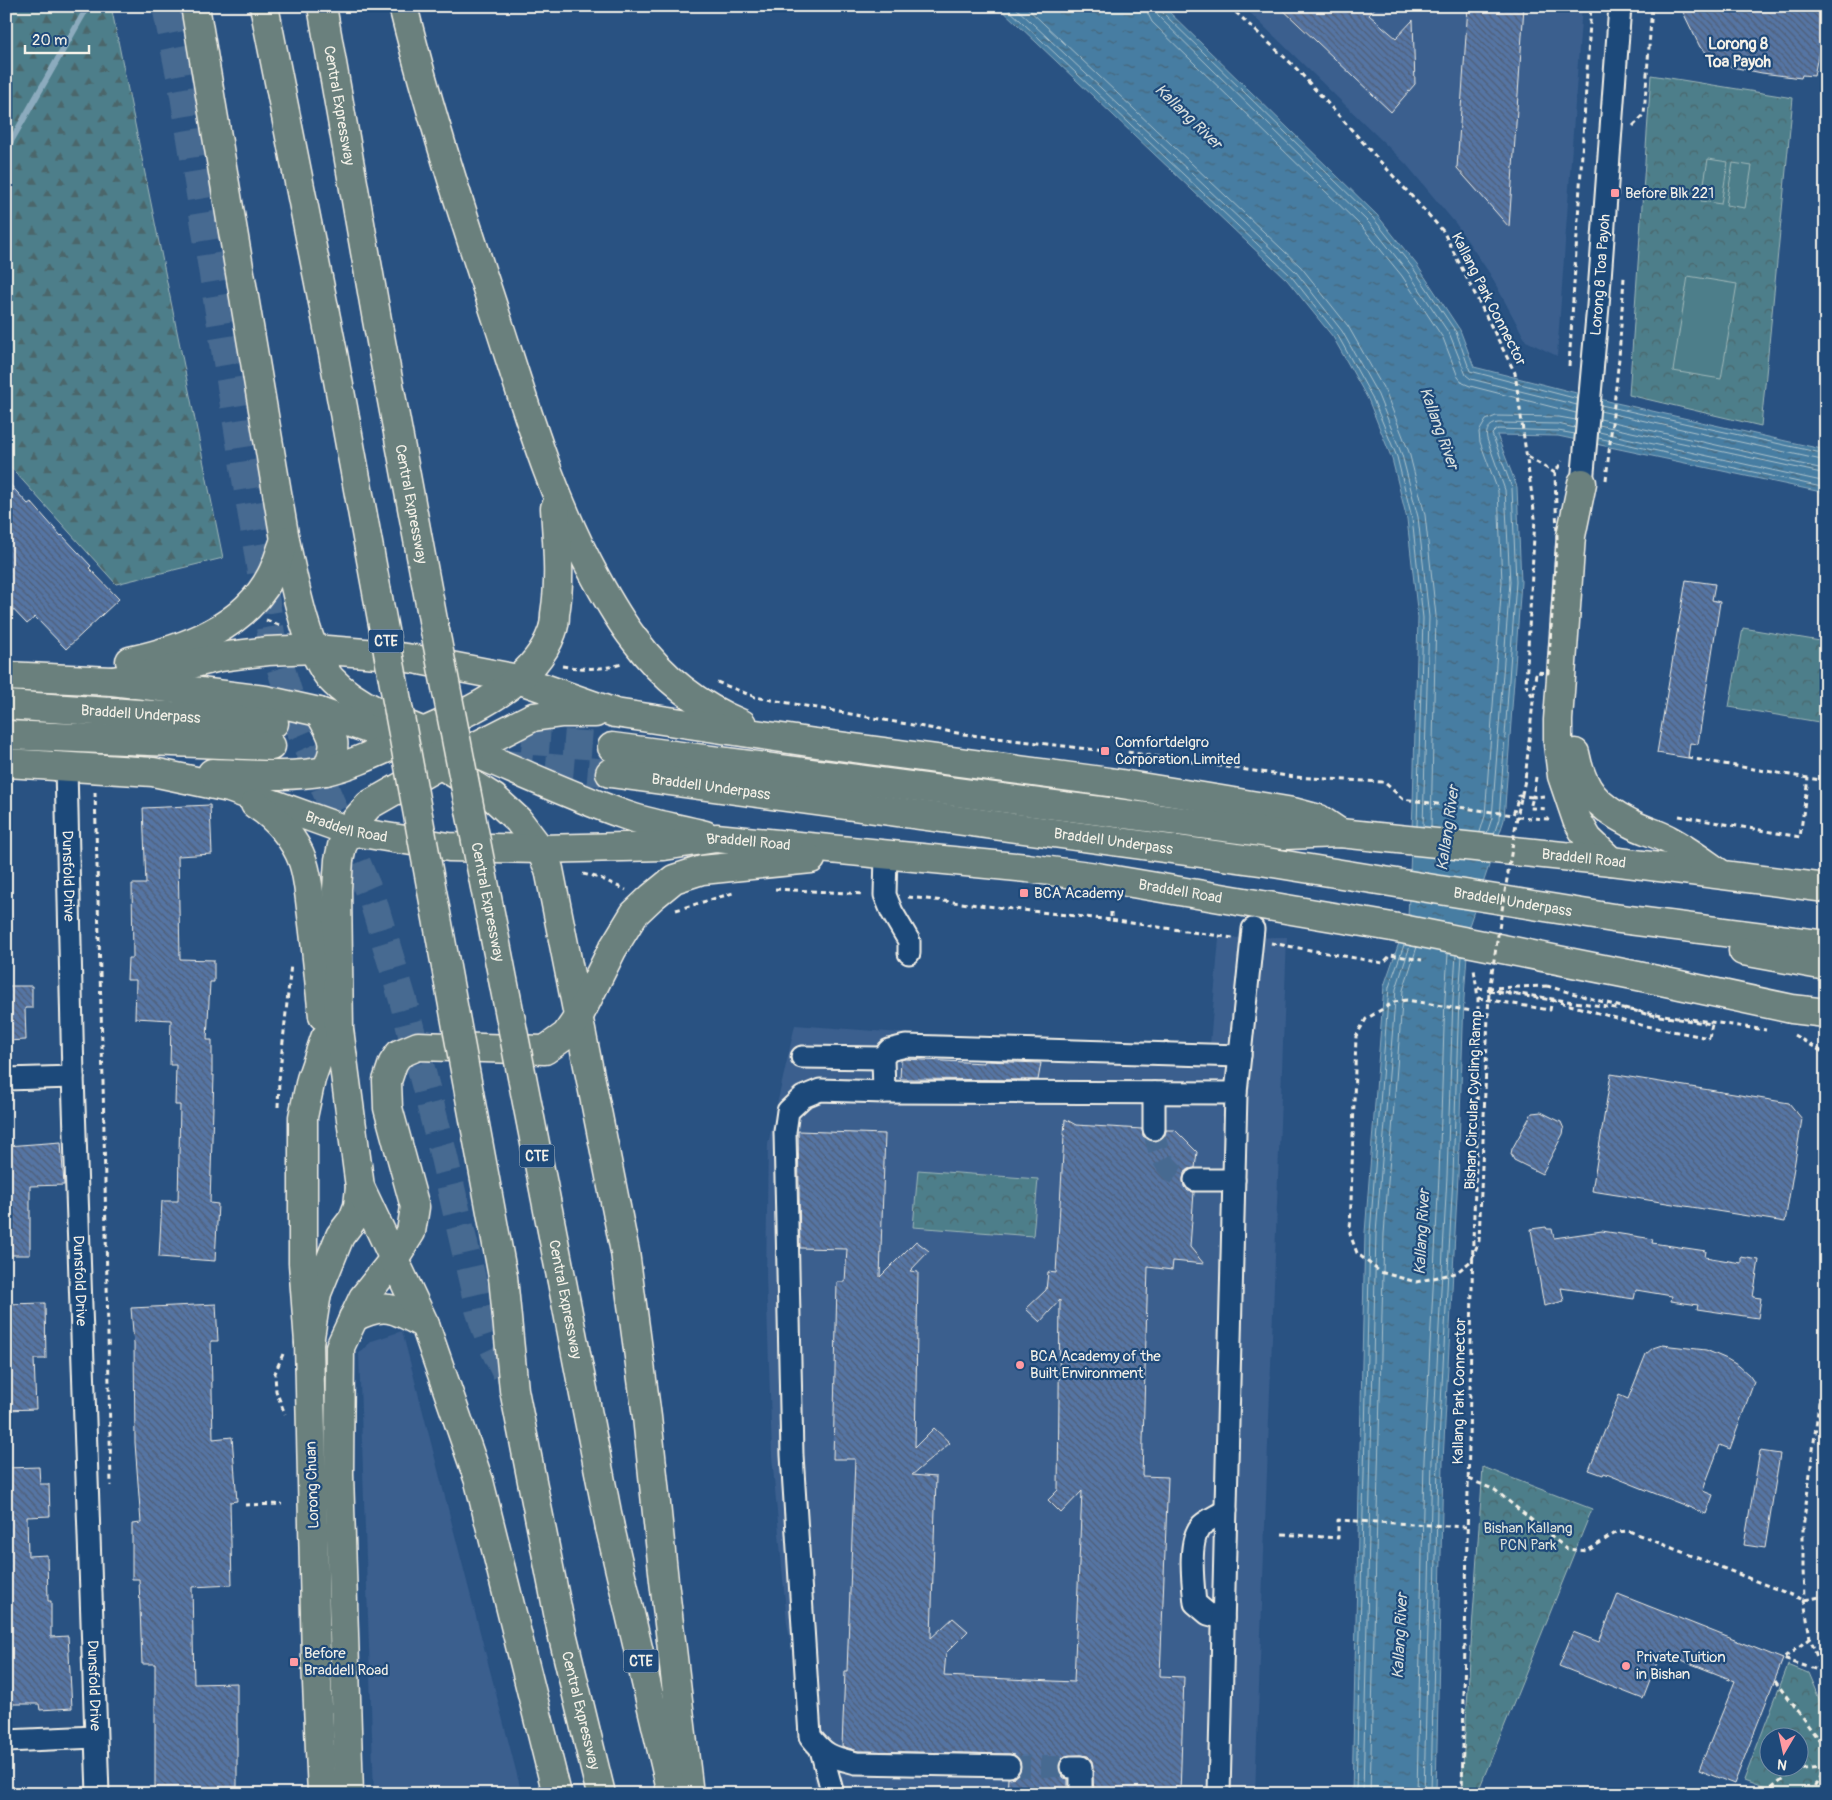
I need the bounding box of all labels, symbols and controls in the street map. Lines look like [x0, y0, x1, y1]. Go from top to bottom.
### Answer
scale bar [25, 22, 89, 54]
text: 20 m [32, 31, 67, 50]
district label: Lorong 8 Toa Payoh [1704, 34, 1772, 72]
street label: Central Expressway [319, 44, 359, 167]
water label: Kallang River [1151, 80, 1228, 155]
place label: Before Blk 221 [1625, 184, 1714, 203]
marker: Before Blk 221 [1609, 187, 1621, 199]
street label: Lorong 8 Toa Payoh [1586, 213, 1615, 336]
street label: Kallang Park Connector [1447, 229, 1531, 370]
water label: Kallang River [1415, 385, 1464, 474]
street label: Central Expressway [390, 443, 431, 566]
road number: CTE [368, 630, 404, 652]
street label: Braddell Underpass [80, 701, 201, 728]
place label: Comfortdelgro Corporation Limited [1115, 733, 1241, 769]
marker: Comfortdelgro Corporation Limited [1099, 745, 1111, 757]
street label: Braddell Underpass [650, 770, 772, 805]
water label: Kallang River [1432, 782, 1464, 872]
street label: Braddell Road [303, 807, 389, 847]
street label: Braddell Underpass [1053, 824, 1174, 859]
street label: Braddell Road [705, 829, 791, 855]
street label: Dunsfold Drive [57, 830, 79, 922]
street label: Central Expressway [466, 841, 508, 964]
street label: Braddell Road [1541, 845, 1627, 873]
street label: Braddell Road [1137, 875, 1224, 908]
street label: Braddell Underpass [1452, 883, 1574, 921]
place label: BCA Academy [1034, 884, 1124, 903]
marker: BCA Academy [1018, 887, 1030, 899]
street label: Bishan Circular Cycling Ramp [1461, 1010, 1486, 1190]
road number: CTE [520, 1144, 554, 1168]
water label: Kallang River [1410, 1186, 1434, 1275]
street label: Dunsfold Drive [69, 1235, 91, 1327]
street label: Central Expressway [544, 1238, 586, 1361]
street label: Kallang Park Connector [1449, 1317, 1470, 1465]
place label: BCA Academy of the Built Environment [1030, 1347, 1161, 1383]
marker: BCA Academy of the Built Environment [1014, 1359, 1026, 1371]
street label: Lorong Chuan [301, 1441, 324, 1529]
park label: Bishan Kallang PCN Park [1484, 1519, 1572, 1555]
water label: Kallang River [1388, 1590, 1412, 1679]
street label: Dunsfold Drive [83, 1640, 105, 1732]
place label: Before Braddell Road [304, 1644, 389, 1680]
place label: Private Tuition in Bishan [1636, 1648, 1726, 1684]
street label: Central Expressway [557, 1650, 604, 1772]
road number: CTE [624, 1650, 658, 1672]
marker: Before Braddell Road [288, 1656, 300, 1668]
marker: Private Tuition in Bishan [1620, 1660, 1632, 1672]
north arrow [1760, 1728, 1810, 1778]
text: N [1776, 1755, 1788, 1773]

